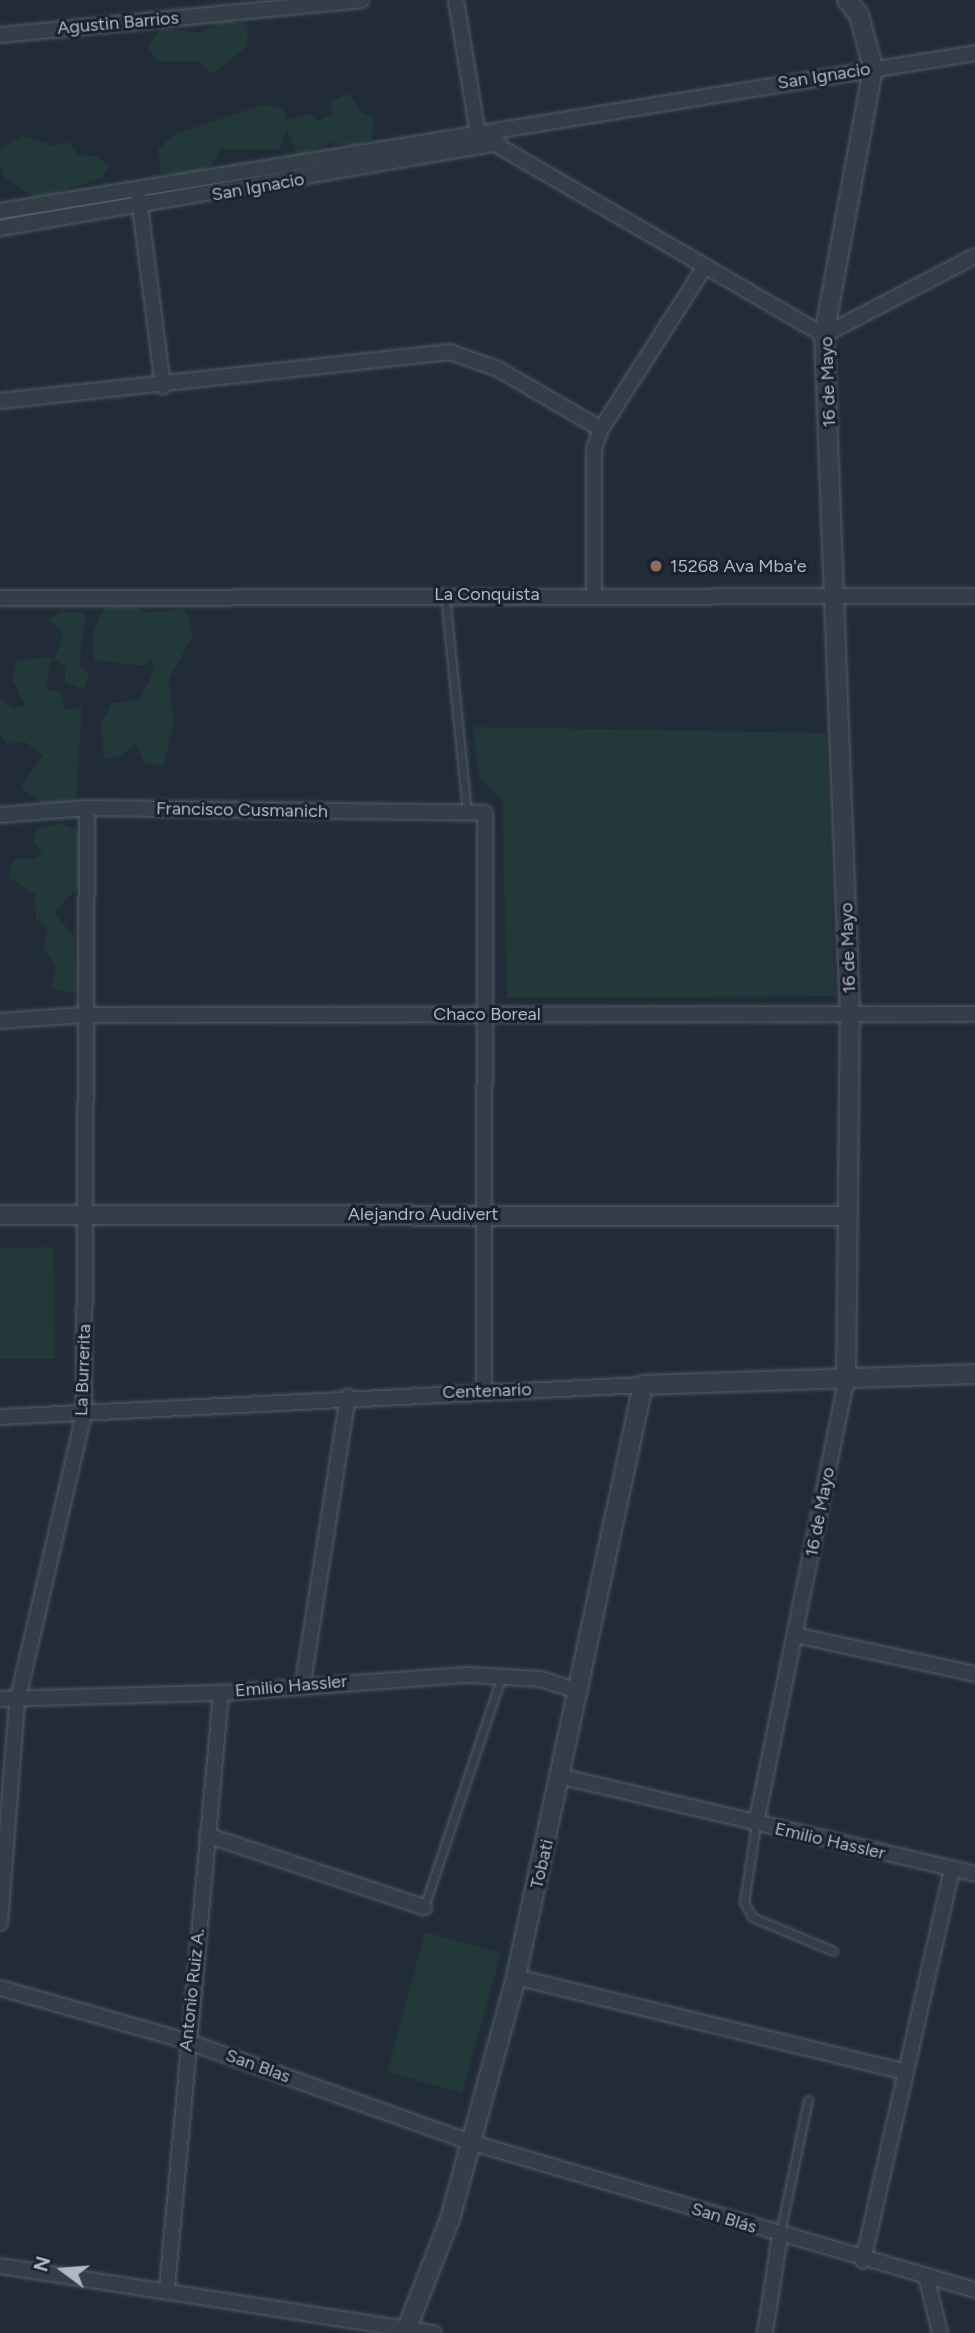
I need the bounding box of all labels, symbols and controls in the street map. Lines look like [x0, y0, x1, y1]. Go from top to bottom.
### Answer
street label: Agustin Barrios [56, 7, 180, 39]
street label: San Ignacio [776, 58, 872, 94]
street label: San Ignacio [210, 168, 306, 206]
street label: 16 de Mayo [816, 336, 840, 428]
place label: 15268 Ava Mba'e [670, 555, 807, 577]
marker: 15268 Ava Mba'e [648, 558, 664, 574]
street label: La Conquista [434, 583, 540, 605]
street label: Francisco Cusmanich [156, 798, 328, 822]
street label: 16 de Mayo [836, 902, 860, 994]
street label: Chaco Boreal [433, 1003, 541, 1025]
street label: Alejandro Audivert [348, 1203, 498, 1225]
street label: La Burrerita [71, 1324, 95, 1416]
street label: Centenario [442, 1379, 532, 1403]
street label: 16 de Mayo [801, 1465, 839, 1559]
street label: Emilio Hassler [234, 1670, 348, 1702]
street label: Emilio Hassler [773, 1818, 887, 1864]
street label: Tobati [526, 1837, 558, 1891]
street label: Antonio Ruiz A. [175, 1928, 209, 2052]
street label: San Blas [223, 2044, 293, 2088]
street label: San Blás [689, 2198, 759, 2238]
north arrow [28, 2235, 98, 2305]
text: N [29, 2254, 55, 2274]

